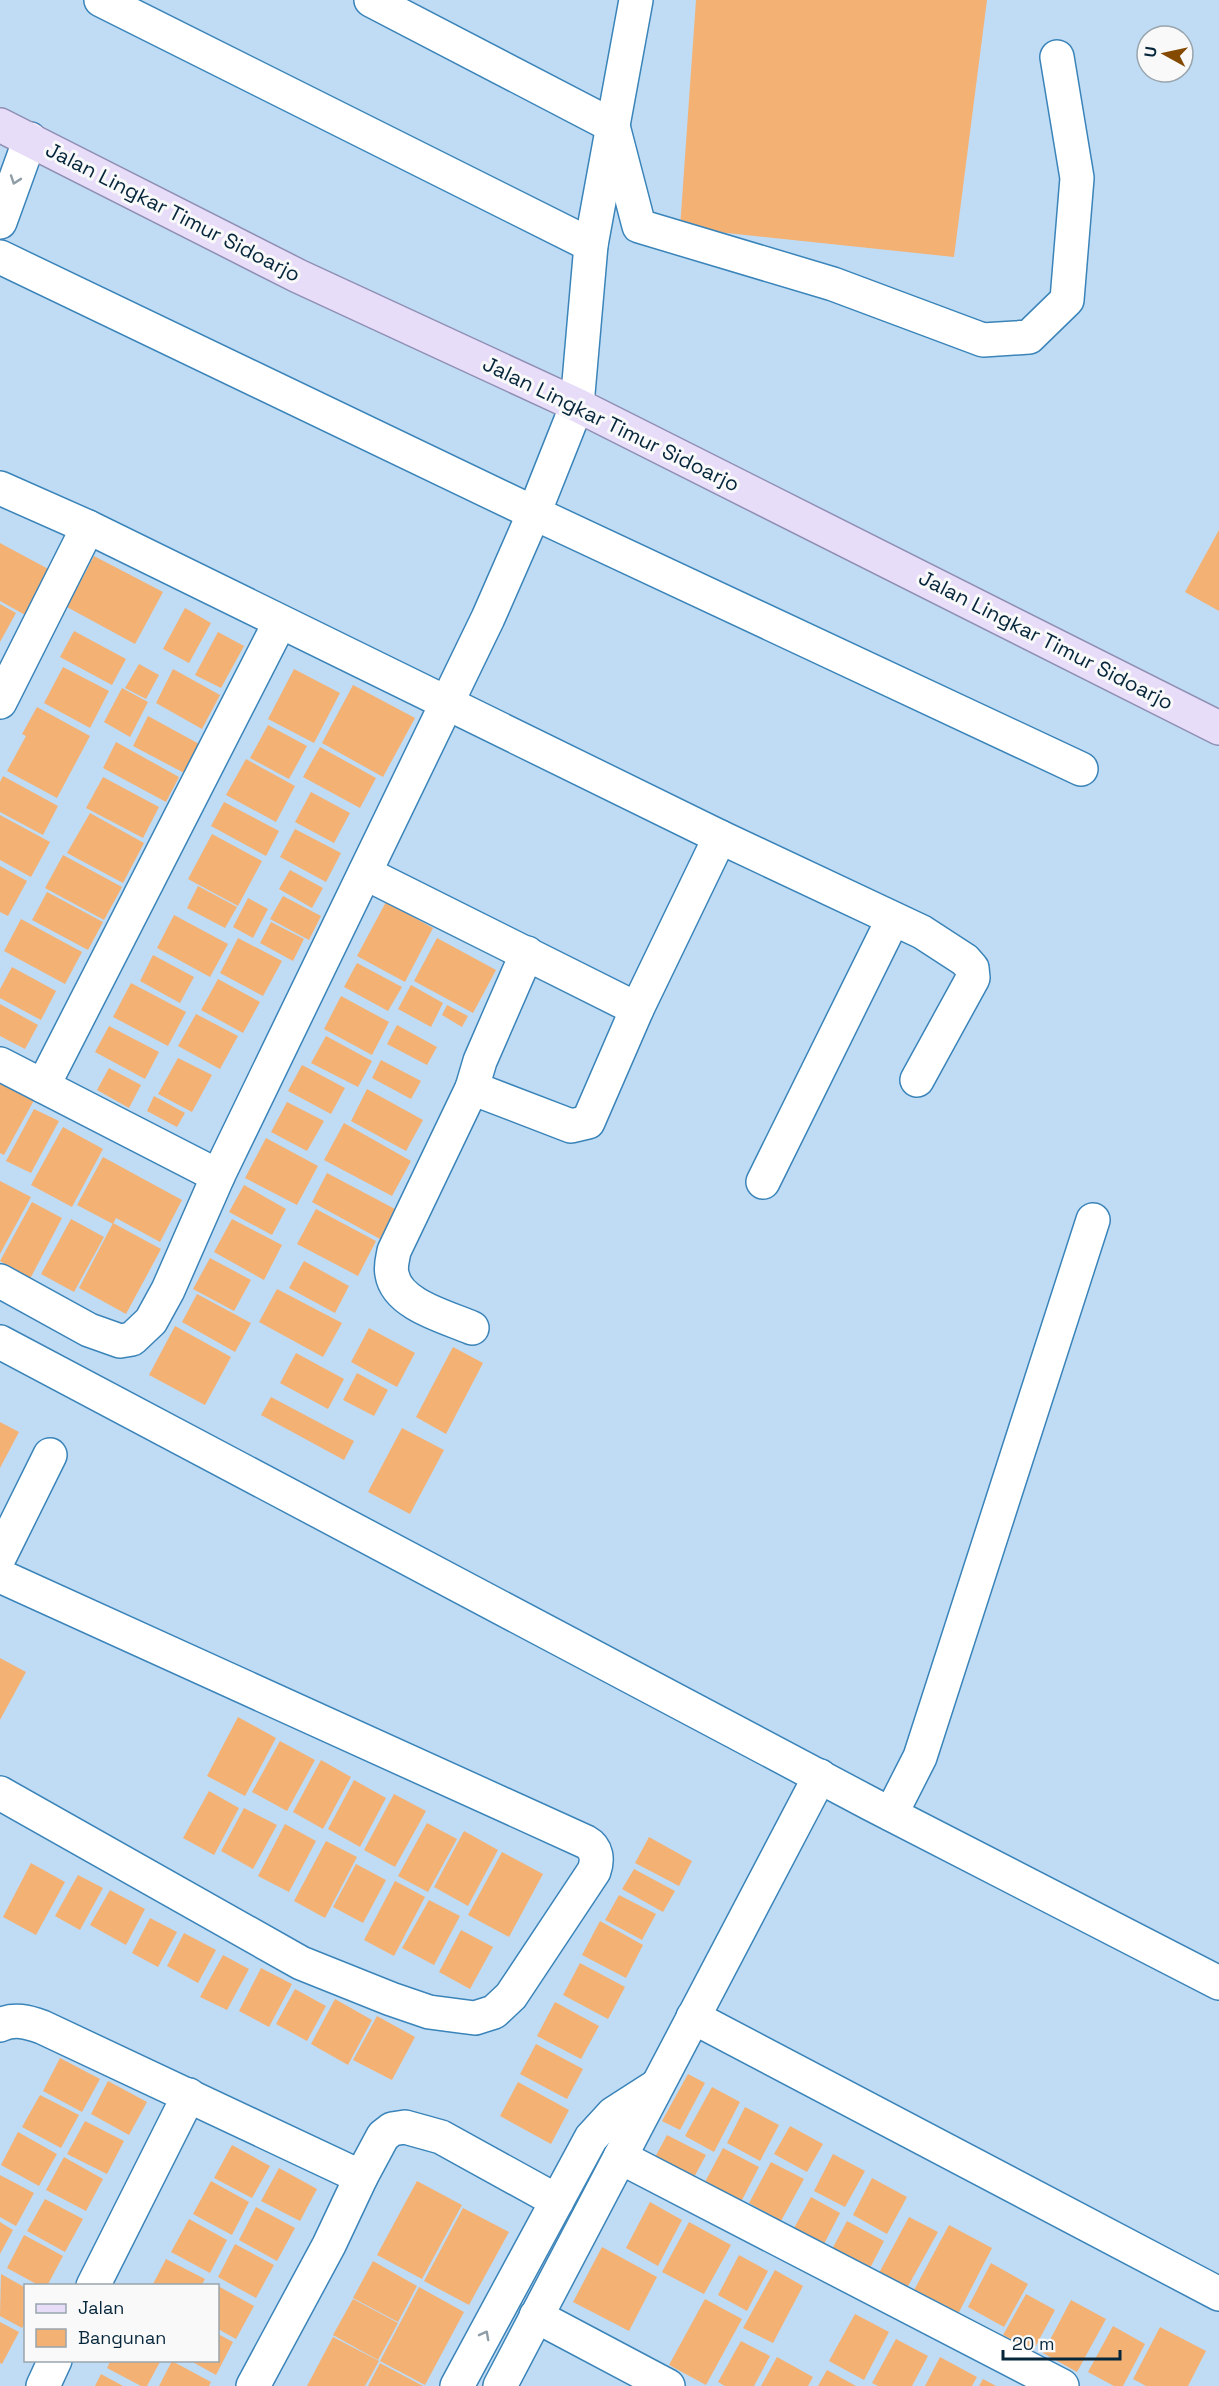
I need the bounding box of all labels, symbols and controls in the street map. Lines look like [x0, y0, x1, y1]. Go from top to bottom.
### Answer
north arrow [1135, 24, 1195, 84]
text: U [1139, 45, 1162, 59]
street label: Jalan Lingkar Timur Sidoarjo [41, 135, 305, 288]
one-way arrow [10, 175, 23, 185]
street label: Jalan Lingkar Timur Sidoarjo [478, 350, 744, 498]
street label: Jalan Lingkar Timur Sidoarjo [914, 563, 1178, 716]
legend [24, 2284, 219, 2362]
text: Jalan [78, 2296, 124, 2319]
scale bar [1003, 2323, 1120, 2361]
text: Bangunan [78, 2326, 166, 2349]
one-way arrow [478, 2330, 489, 2341]
text: 20 m [1012, 2332, 1055, 2355]

